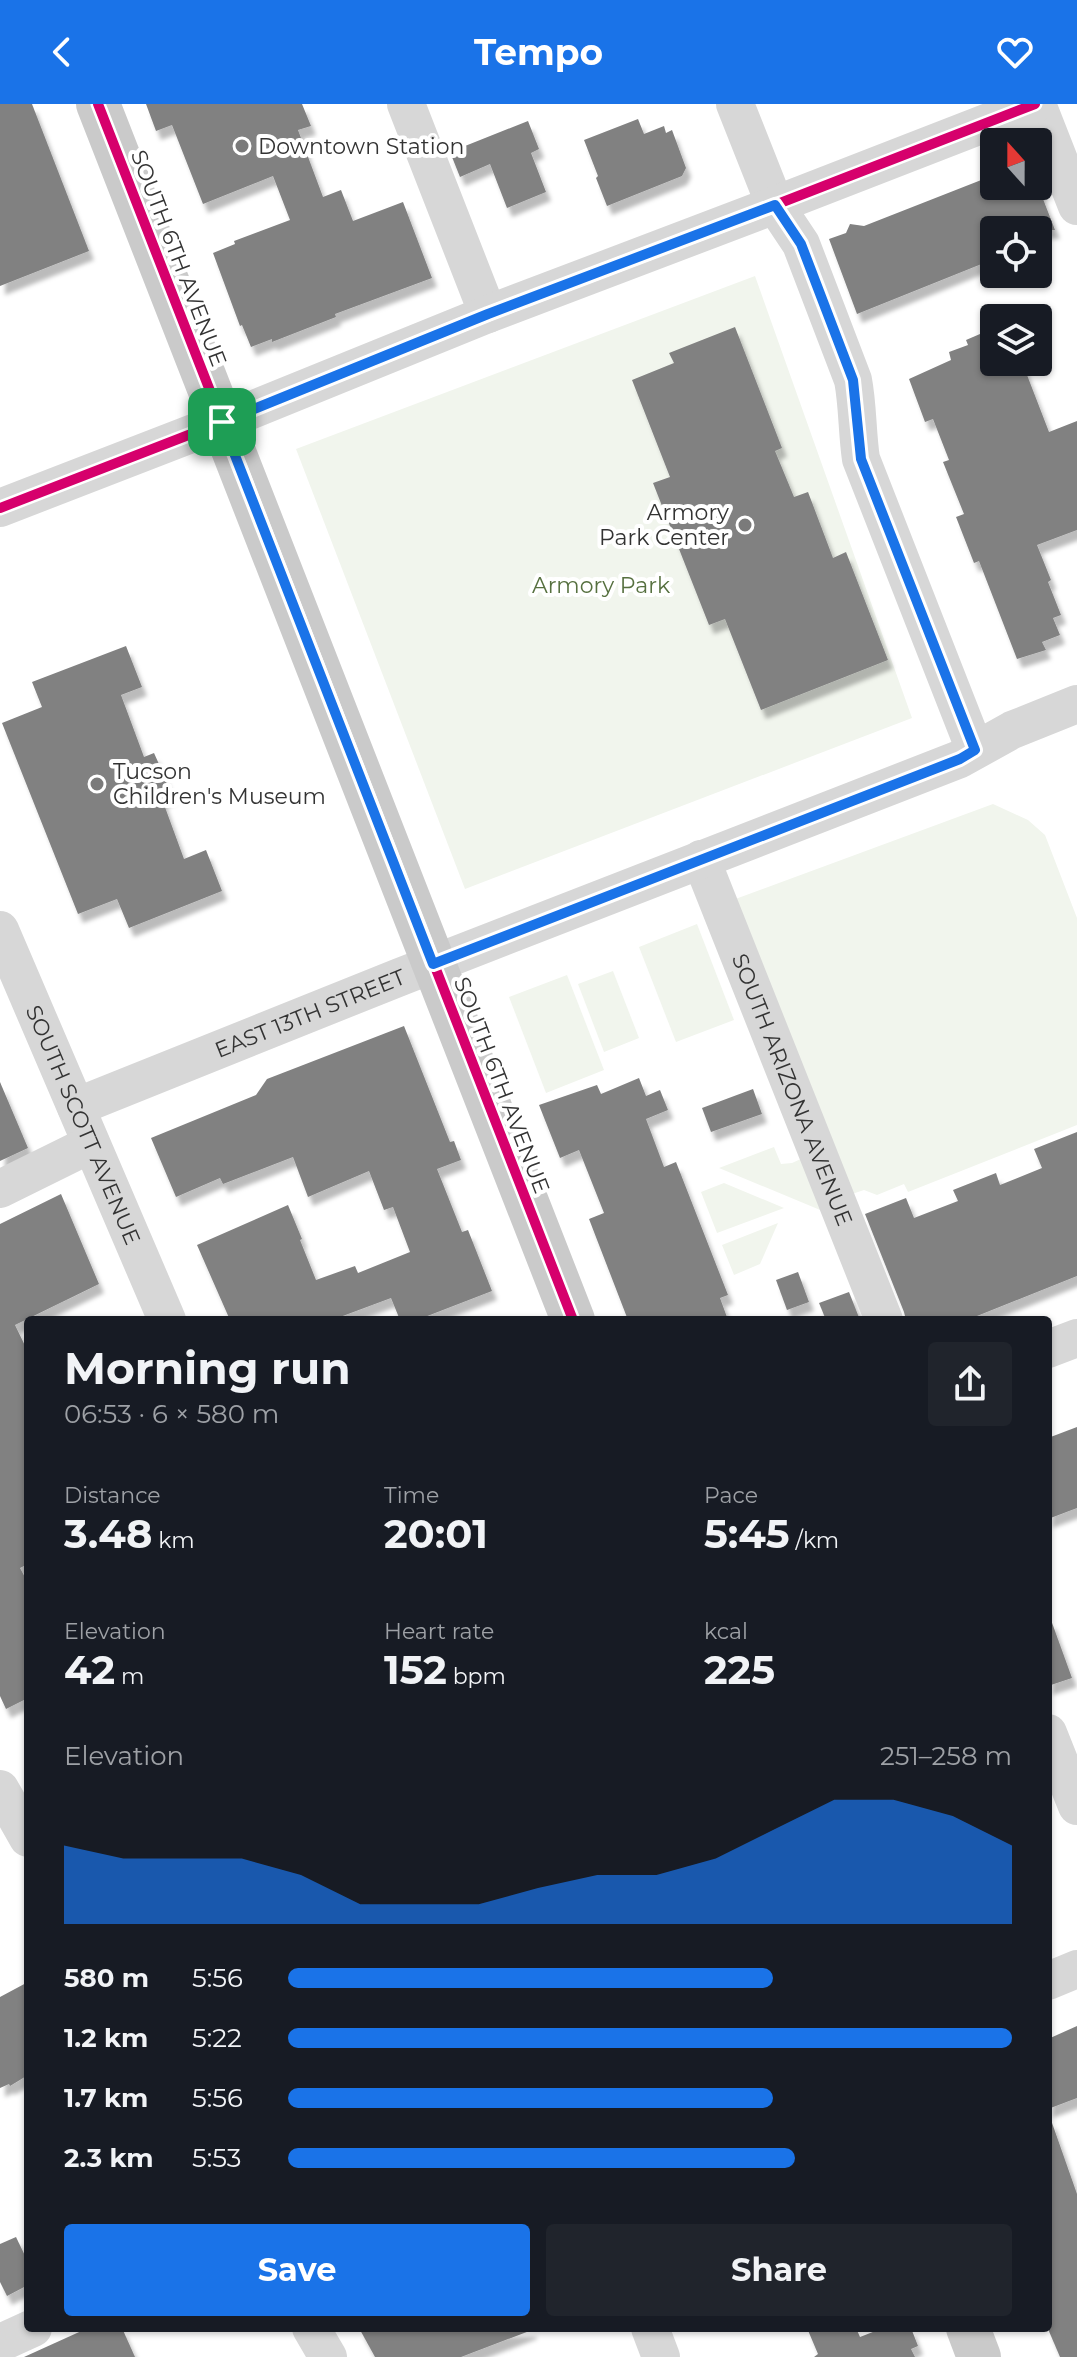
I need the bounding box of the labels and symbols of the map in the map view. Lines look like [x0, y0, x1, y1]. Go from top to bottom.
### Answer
north arrow [980, 128, 1052, 200]
place label: Downtown Station [258, 133, 464, 160]
marker: Downtown Station [233, 137, 251, 155]
street label: SOUTH 6TH AVENUE [125, 146, 232, 370]
pin [188, 388, 256, 456]
place label: Armory Park Center [599, 499, 729, 551]
marker: Armory Park Center [736, 516, 754, 534]
park label: Armory Park [532, 572, 671, 599]
place label: Tucson Children's Museum [113, 758, 326, 810]
marker: Tucson Children's Museum [88, 775, 106, 793]
street label: SOUTH ARIZONA AVENUE [726, 950, 858, 1230]
street label: EAST 13TH STREET [211, 963, 409, 1064]
street label: SOUTH 6TH AVENUE [448, 973, 555, 1197]
street label: SOUTH SCOTT AVENUE [20, 1001, 146, 1249]

